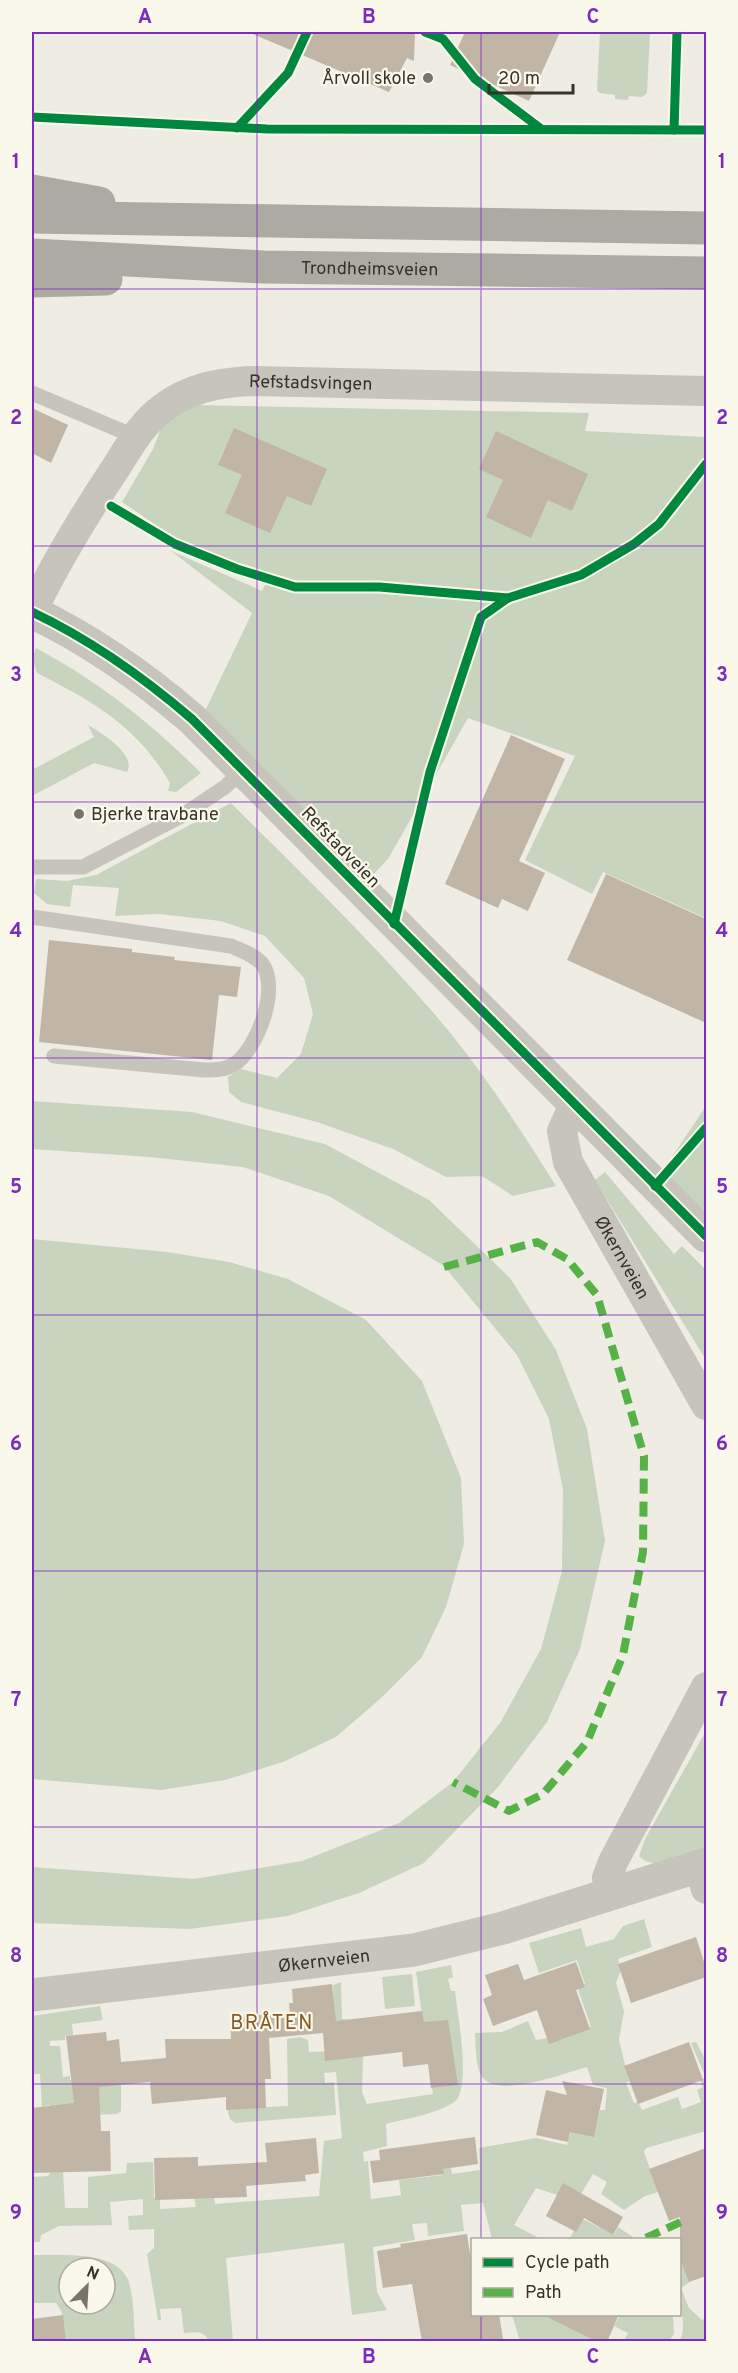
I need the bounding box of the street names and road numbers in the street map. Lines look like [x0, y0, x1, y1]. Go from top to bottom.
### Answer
street label: Trondheimsveien [301, 258, 439, 282]
street label: Refstadsvingen [249, 371, 373, 397]
street label: Refstadveien [295, 802, 384, 894]
street label: Økernveien [588, 1212, 654, 1304]
street label: Økernveien [277, 1945, 371, 1979]

